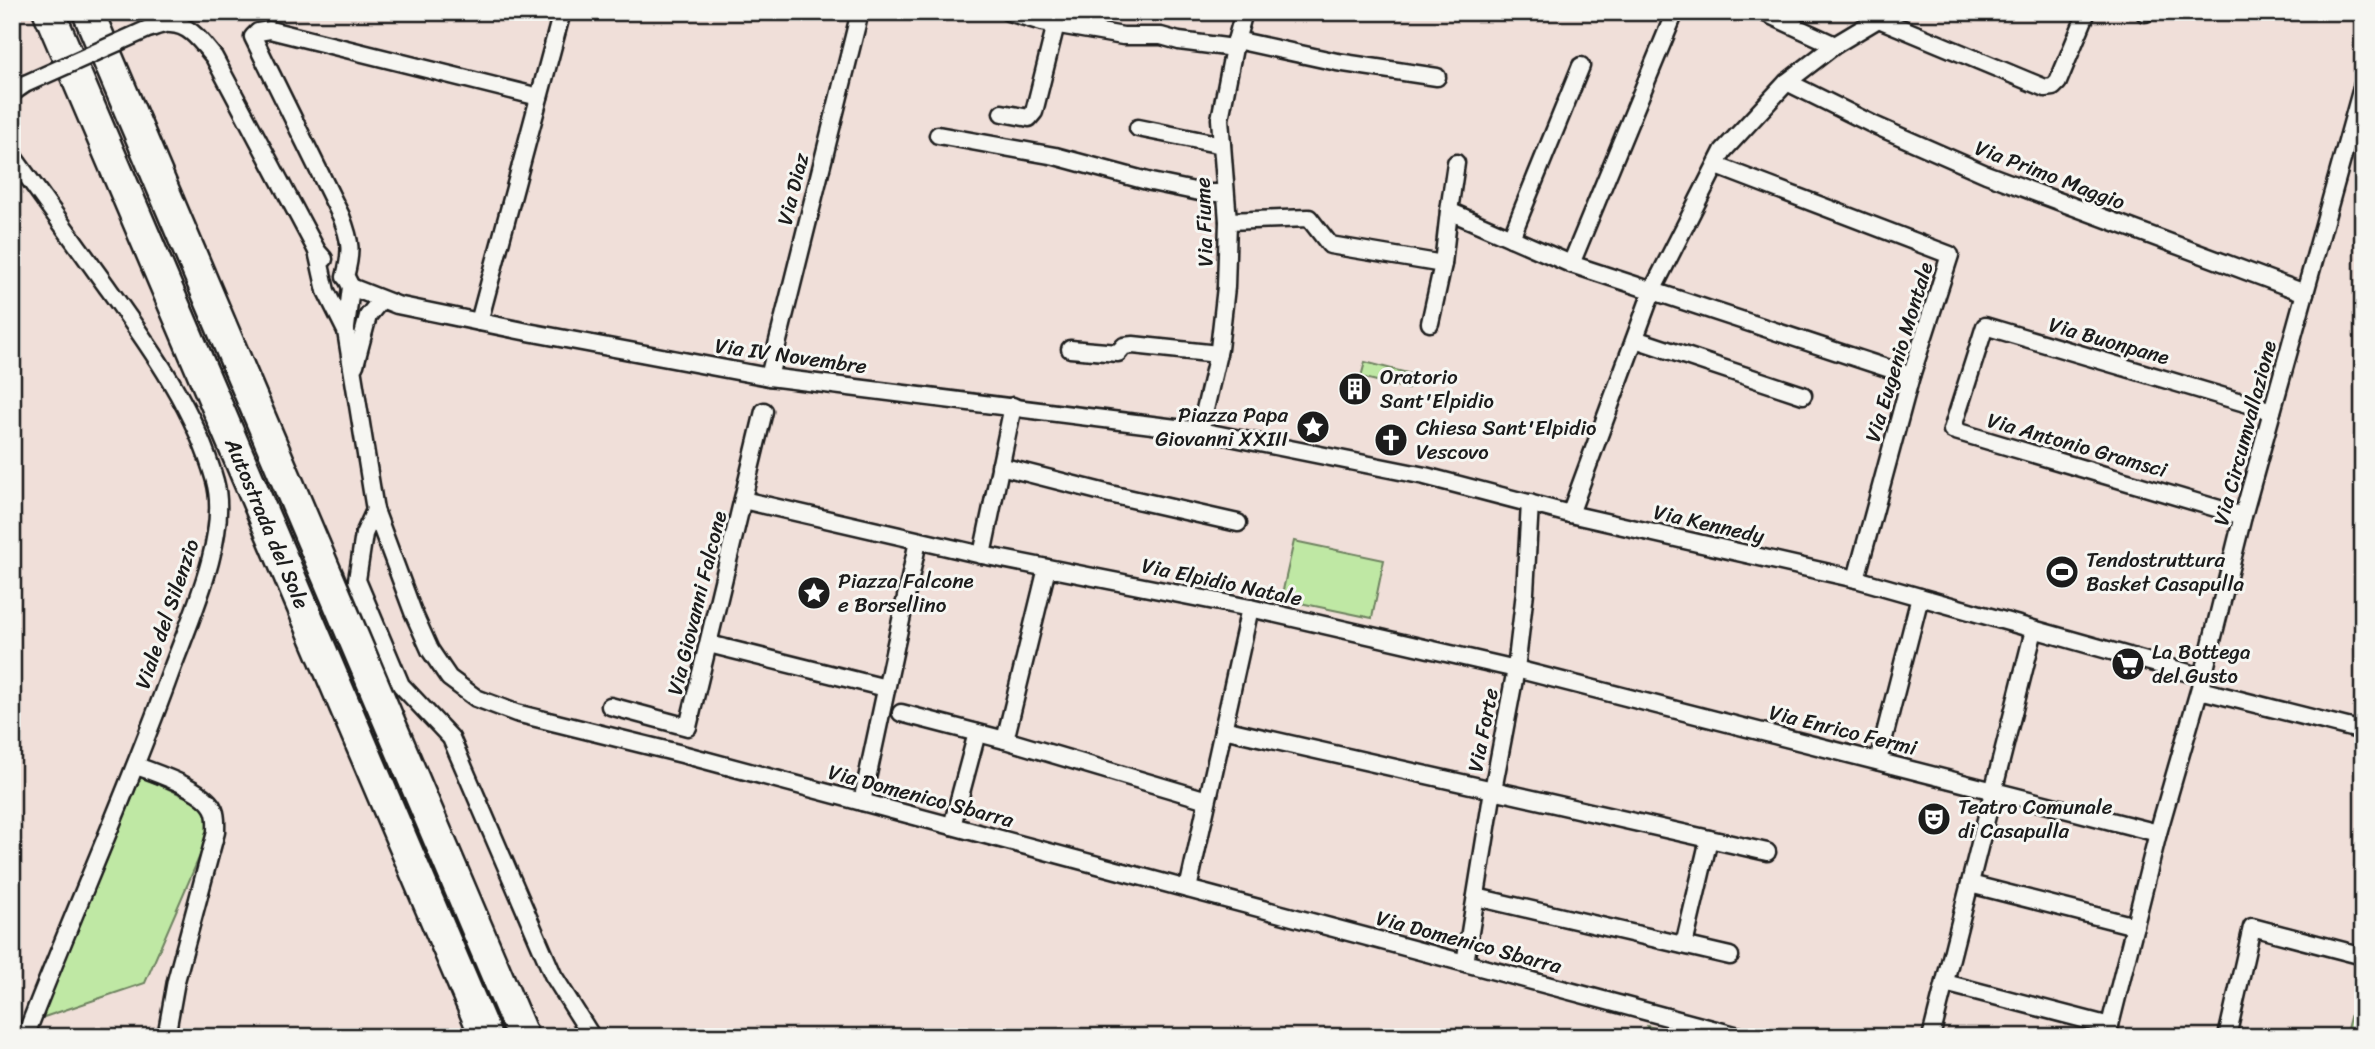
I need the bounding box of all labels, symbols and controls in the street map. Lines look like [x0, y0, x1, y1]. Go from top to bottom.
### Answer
street label: Via Primo Maggio [1969, 129, 2131, 221]
street label: Via Diaz [766, 148, 821, 229]
street label: Via Fiume [1183, 176, 1225, 267]
street label: Via Eugenio Montale [1854, 257, 1944, 447]
street label: Via Buonpane [2044, 306, 2174, 376]
street label: Via IV Novembre [713, 327, 870, 385]
street label: Via Circumvallazione [2202, 336, 2288, 530]
place label: Oratorio Sant'Elpidio [1380, 358, 1494, 420]
building icon: Oratorio Sant'Elpidio [1336, 370, 1374, 408]
place label: Piazza Papa Giovanni XXIII [1155, 396, 1289, 458]
street label: Via Antonio Gramsci [1983, 401, 2173, 489]
place icon: Piazza Papa Giovanni XXIII [1294, 408, 1332, 446]
place label: Chiesa Sant'Elpidio Vescovo [1416, 409, 1596, 471]
church icon: Chiesa Sant'Elpidio Vescovo [1372, 421, 1410, 459]
street label: Autostrada del Sole [213, 431, 321, 615]
street label: Via Kennedy [1650, 493, 1768, 555]
street label: Via Giovanni Falcone [656, 507, 738, 699]
street label: Viale del Silenzio [124, 534, 211, 694]
place label: Tendostruttura Basket Casapulla [2086, 541, 2244, 603]
street label: Via Elpidio Natale [1138, 546, 1306, 618]
sports icon: Tendostruttura Basket Casapulla [2043, 553, 2081, 591]
place label: Piazza Falcone e Borsellino [838, 562, 974, 624]
place icon: Piazza Falcone e Borsellino [795, 574, 833, 612]
place label: La Bottega del Gusto [2152, 633, 2251, 695]
supermarket icon: La Bottega del Gusto [2109, 645, 2147, 683]
street label: Via Forte [1456, 685, 1510, 775]
street label: Via Enrico Fermi [1765, 693, 1922, 767]
street label: Via Domenico Sbarra [824, 753, 1018, 839]
place label: Teatro Comunale di Casapulla [1958, 788, 2113, 850]
theatre icon: Teatro Comunale di Casapulla [1915, 800, 1953, 838]
street label: Via Domenico Sbarra [1372, 899, 1566, 985]

